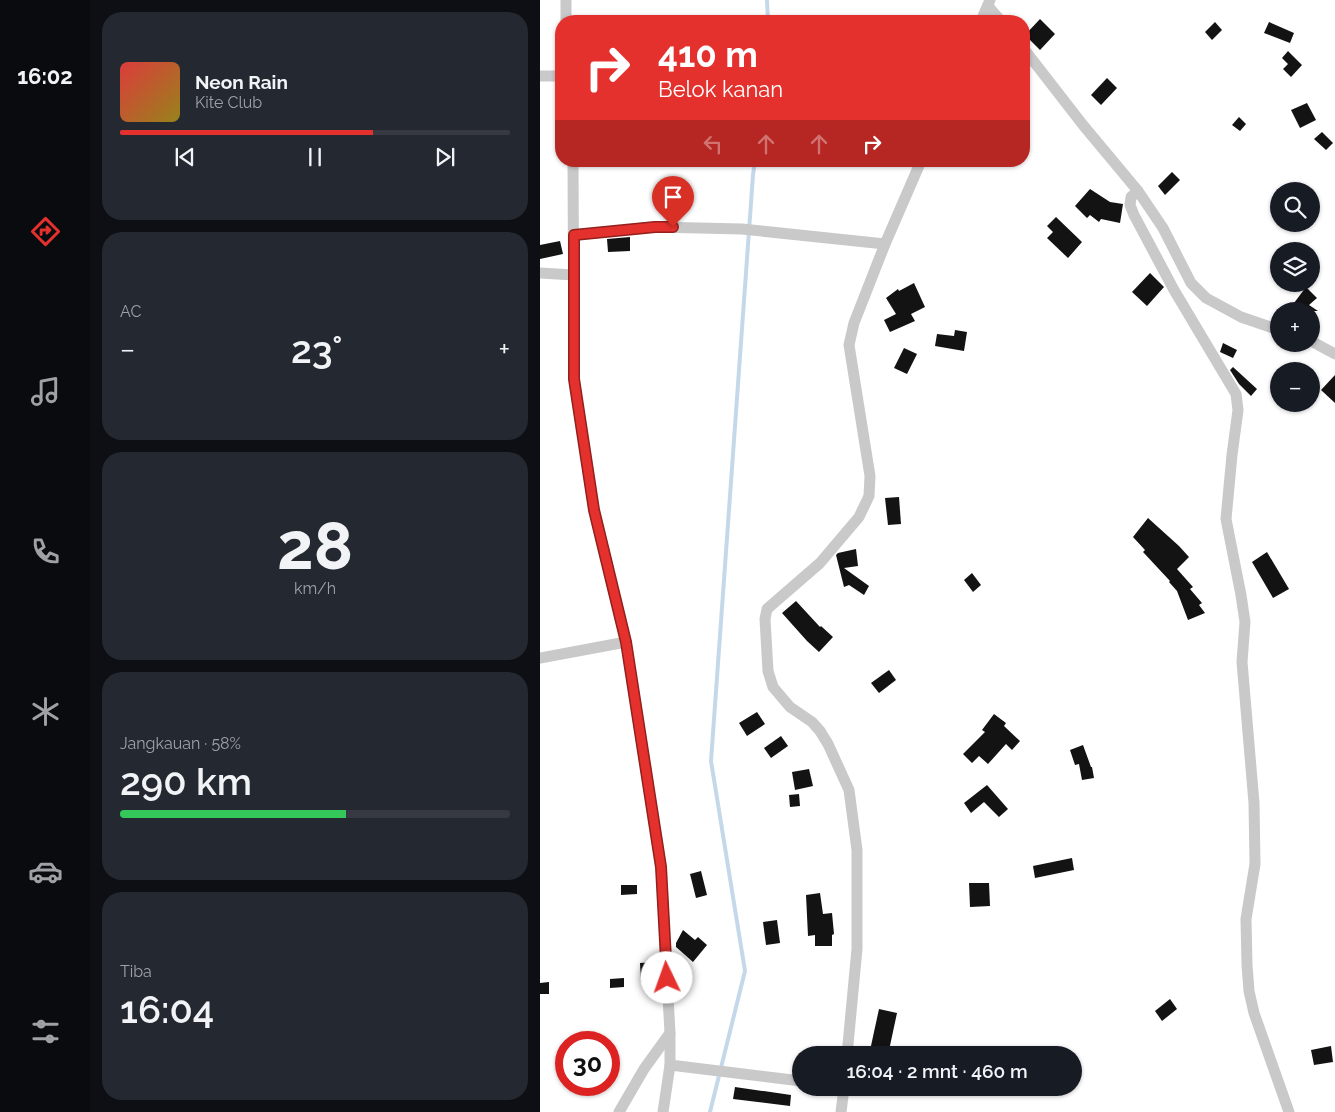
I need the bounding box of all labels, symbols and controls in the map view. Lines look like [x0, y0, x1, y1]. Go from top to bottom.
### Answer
text: 410 m [658, 34, 758, 75]
icon: right [575, 35, 640, 100]
text: 16:02 [17, 63, 73, 89]
text: Neon Rain [195, 71, 288, 93]
text: Belok kanan [658, 76, 783, 102]
text: Kite Club [195, 93, 262, 112]
icon: left [699, 130, 727, 158]
icon: ahead [752, 130, 780, 158]
icon: ahead [805, 130, 833, 158]
icon: right [858, 130, 886, 158]
icon: previous [171, 143, 199, 171]
icon: pause [301, 143, 329, 171]
icon: next [431, 143, 459, 171]
pin [652, 176, 694, 227]
map controls [1270, 182, 1320, 412]
button: search [1270, 182, 1320, 232]
icon: arrive [659, 183, 687, 211]
icon: directions [28, 214, 63, 249]
button: layers [1270, 242, 1320, 292]
text: AC [120, 302, 141, 321]
button: + [1270, 302, 1320, 352]
text: 23° [291, 327, 343, 372]
text: − [120, 333, 135, 366]
text: + [498, 333, 510, 366]
button: − [1270, 362, 1320, 412]
icon: music [28, 374, 63, 409]
text: 28 [277, 508, 353, 584]
icon: phone [28, 534, 63, 569]
text: km/h [294, 579, 336, 598]
icon: climate [28, 694, 63, 729]
text: Jangkauan · 58% [120, 734, 241, 753]
text: 290 km [120, 759, 252, 804]
icon: car [28, 854, 63, 889]
position arrow [640, 951, 692, 1003]
text: Tiba [120, 962, 152, 981]
text: 16:04 [120, 987, 214, 1032]
icon: filters [28, 1014, 63, 1049]
speed limit sign: 30 [555, 1031, 620, 1096]
text: 16:04 · 2 mnt · 460 m [846, 1060, 1028, 1082]

